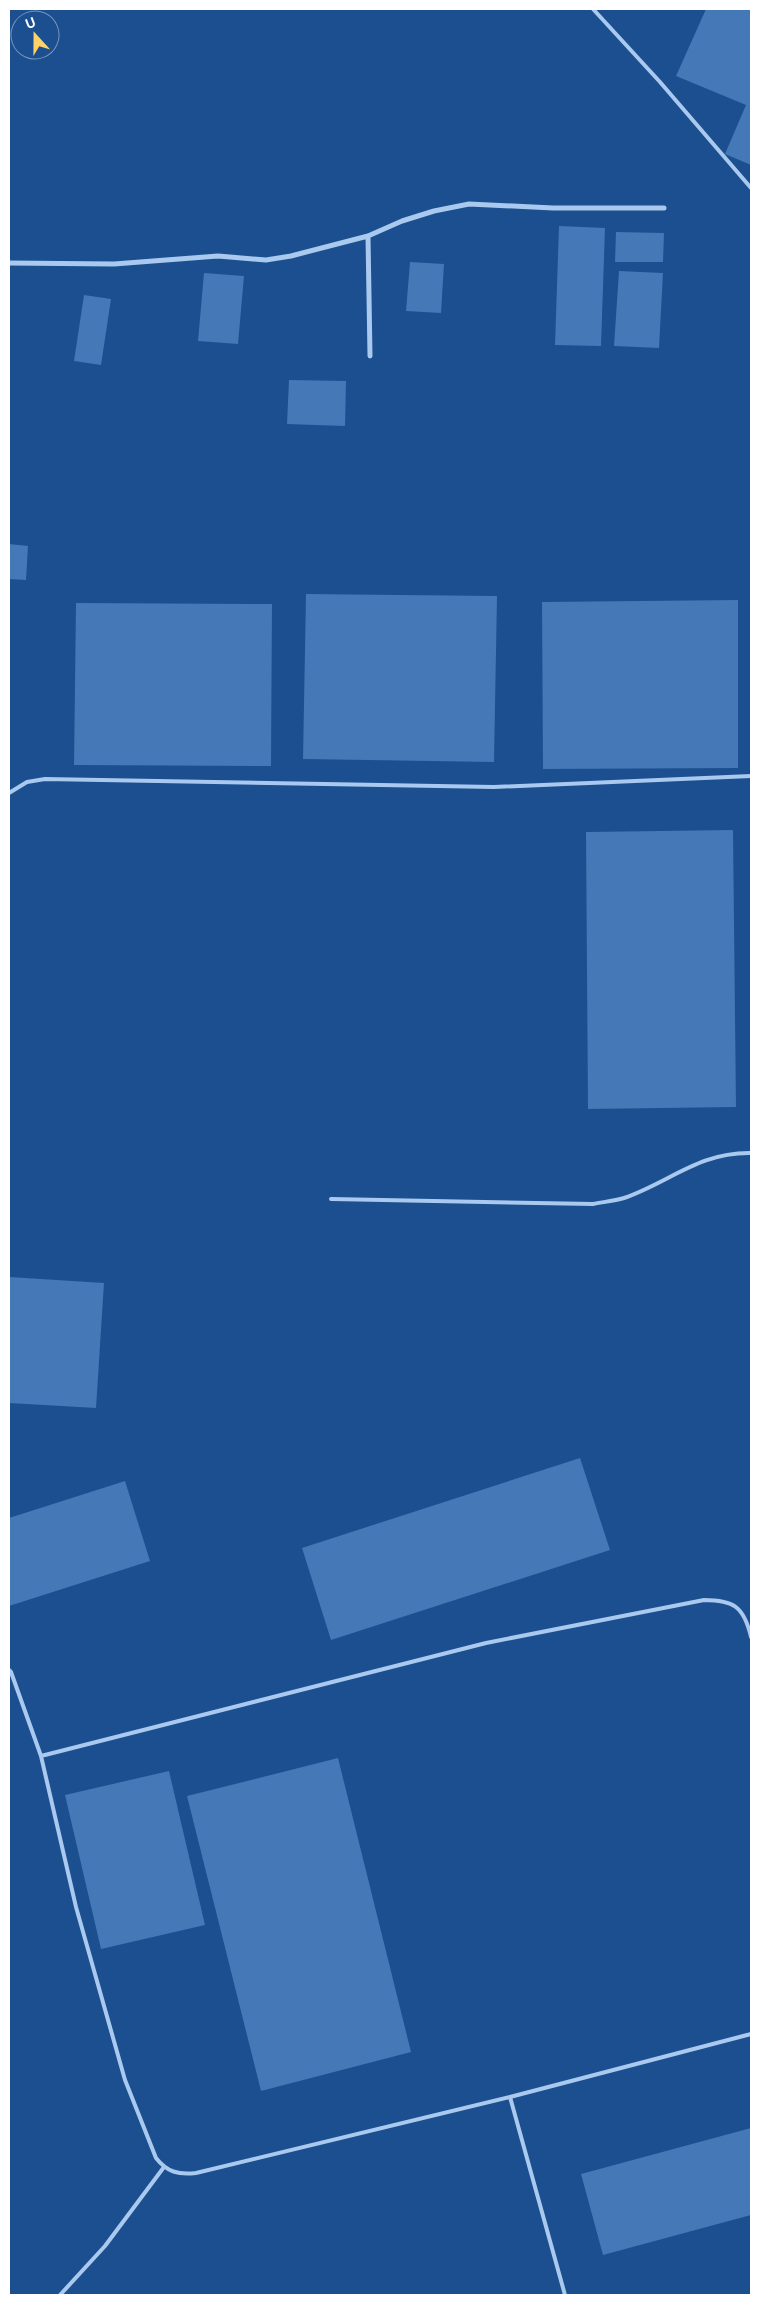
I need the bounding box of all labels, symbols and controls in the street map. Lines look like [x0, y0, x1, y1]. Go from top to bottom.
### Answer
north arrow [10, 10, 60, 60]
text: U [23, 13, 38, 33]

